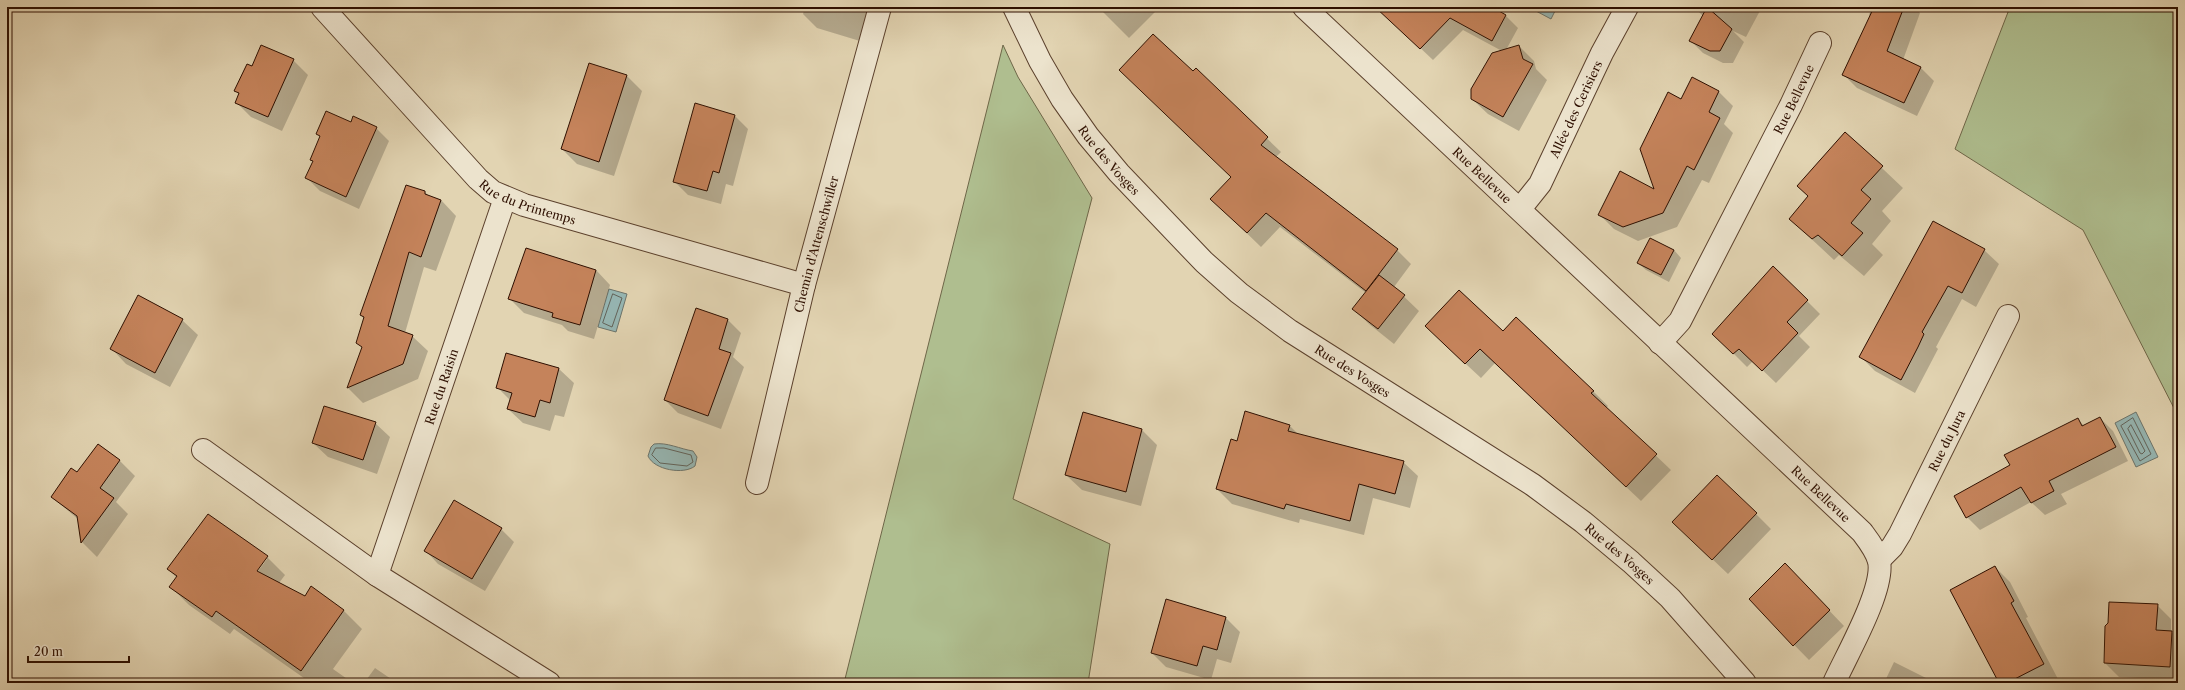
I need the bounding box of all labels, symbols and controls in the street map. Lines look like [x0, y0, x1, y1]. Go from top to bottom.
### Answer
street label: Allée des Cerisiers [1546, 58, 1605, 161]
street label: Rue Bellevue [1770, 62, 1817, 136]
street label: Rue des Vosges [1075, 122, 1143, 198]
street label: Rue Bellevue [1450, 144, 1515, 206]
street label: Chemin d'Attenschwiller [790, 174, 841, 314]
street label: Rue du Printemps [476, 176, 578, 227]
street label: Rue des Vosges [1312, 341, 1393, 400]
street label: Rue du Raisin [421, 346, 461, 426]
street label: Rue du Jura [1925, 407, 1968, 474]
street label: Rue Bellevue [1788, 462, 1854, 525]
street label: Rue des Vosges [1582, 519, 1658, 587]
scale bar [28, 638, 129, 664]
text: 20 m [34, 644, 63, 659]

